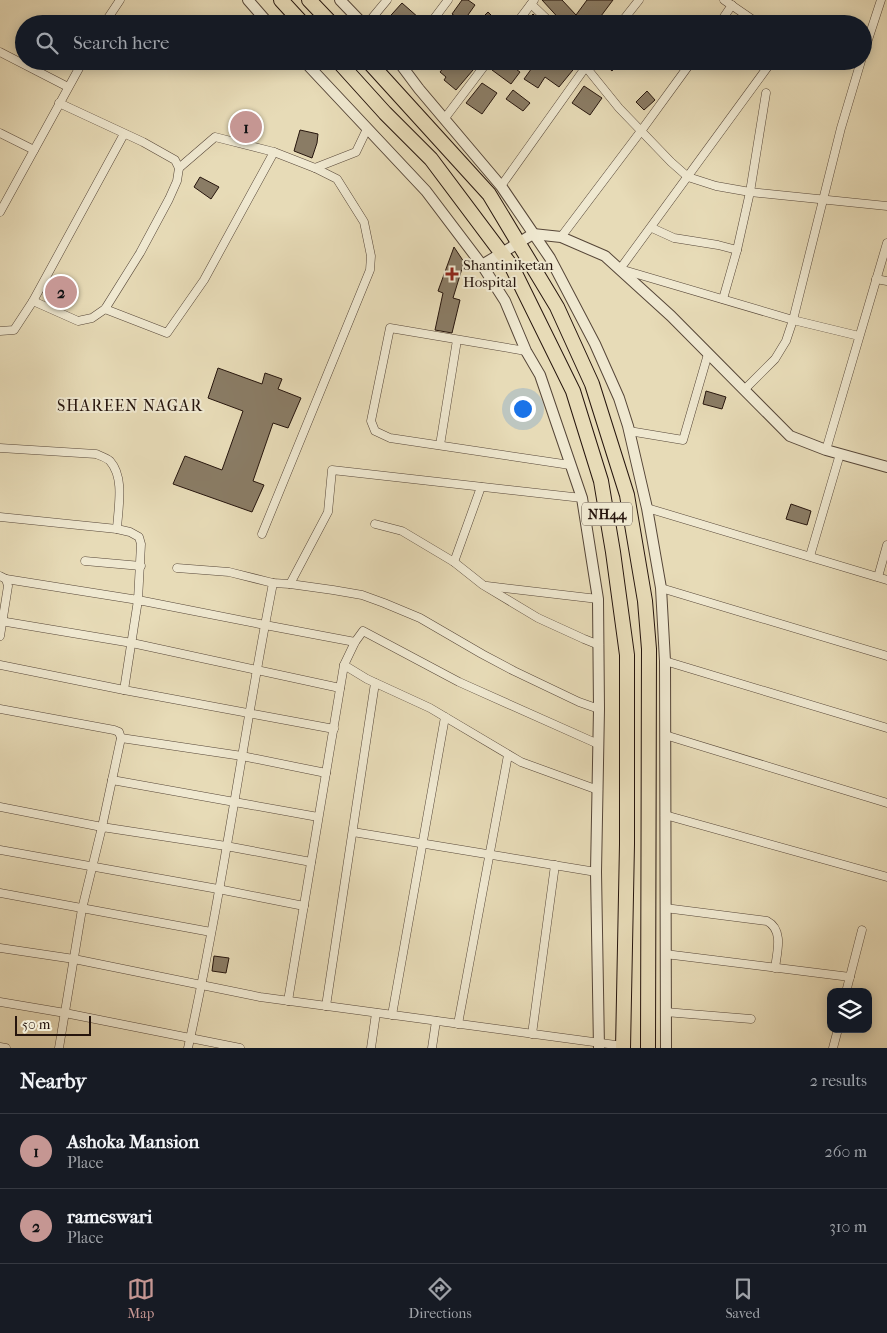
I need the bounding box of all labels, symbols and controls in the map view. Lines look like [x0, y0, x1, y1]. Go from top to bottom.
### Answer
search box [15, 15, 872, 70]
icon: search [33, 29, 61, 57]
text: Search here [73, 32, 169, 54]
pin: 1 [230, 108, 262, 146]
place label: Shantiniketan Hospital [463, 256, 554, 291]
marker: Shantiniketan Hospital [445, 267, 459, 281]
pin: 2 [45, 273, 77, 311]
district label: SHAREEN NAGAR [57, 396, 203, 415]
your location [510, 396, 536, 422]
road number: NH44 [582, 502, 632, 526]
map controls [827, 988, 872, 1033]
button: layers [827, 988, 872, 1033]
scale bar [15, 1013, 91, 1036]
text: 50 m [22, 1016, 50, 1033]
text: Nearby [20, 1069, 86, 1093]
text: 2 results [810, 1071, 867, 1090]
text: Ashoka Mansion [67, 1131, 199, 1153]
text: 1 [33, 1142, 39, 1161]
text: 260 m [825, 1142, 867, 1161]
text: Place [67, 1153, 103, 1172]
text: rameswari [67, 1206, 152, 1228]
text: 2 [32, 1217, 40, 1236]
text: 310 m [829, 1217, 867, 1236]
text: Place [67, 1228, 103, 1247]
tab: Map [127, 1275, 155, 1322]
tab: Directions [409, 1275, 472, 1322]
tab: Saved [725, 1275, 760, 1322]

